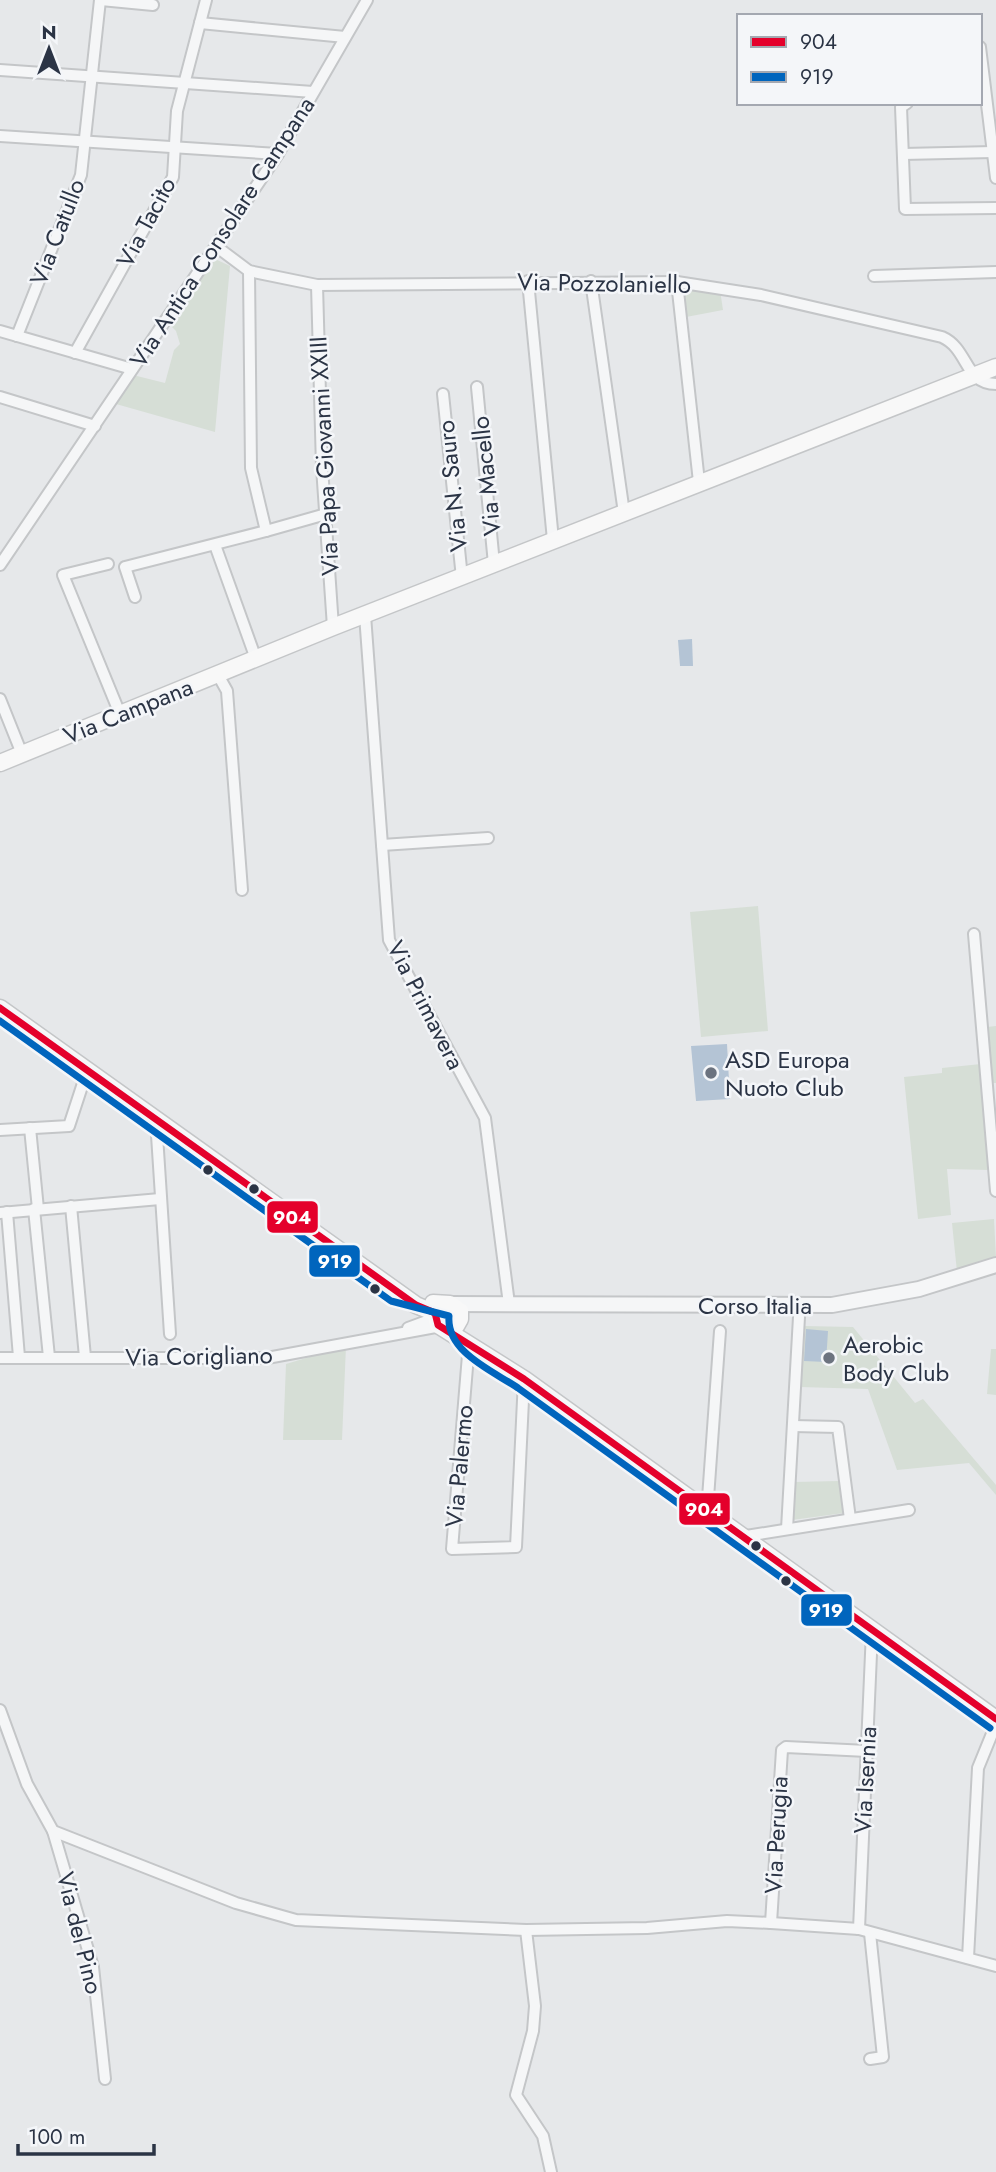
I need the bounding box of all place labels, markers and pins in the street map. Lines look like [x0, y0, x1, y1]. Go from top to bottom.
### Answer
place label: ASD Europa Nuoto Club [725, 1042, 850, 1105]
marker: ASD Europa Nuoto Club [703, 1065, 719, 1081]
unlabelled marker [201, 1163, 215, 1177]
unlabelled marker [247, 1182, 261, 1196]
unlabelled marker [368, 1282, 382, 1296]
place label: Aerobic Body Club [843, 1327, 949, 1390]
marker: Aerobic Body Club [821, 1350, 837, 1366]
unlabelled marker [749, 1539, 763, 1553]
unlabelled marker [779, 1574, 793, 1588]

